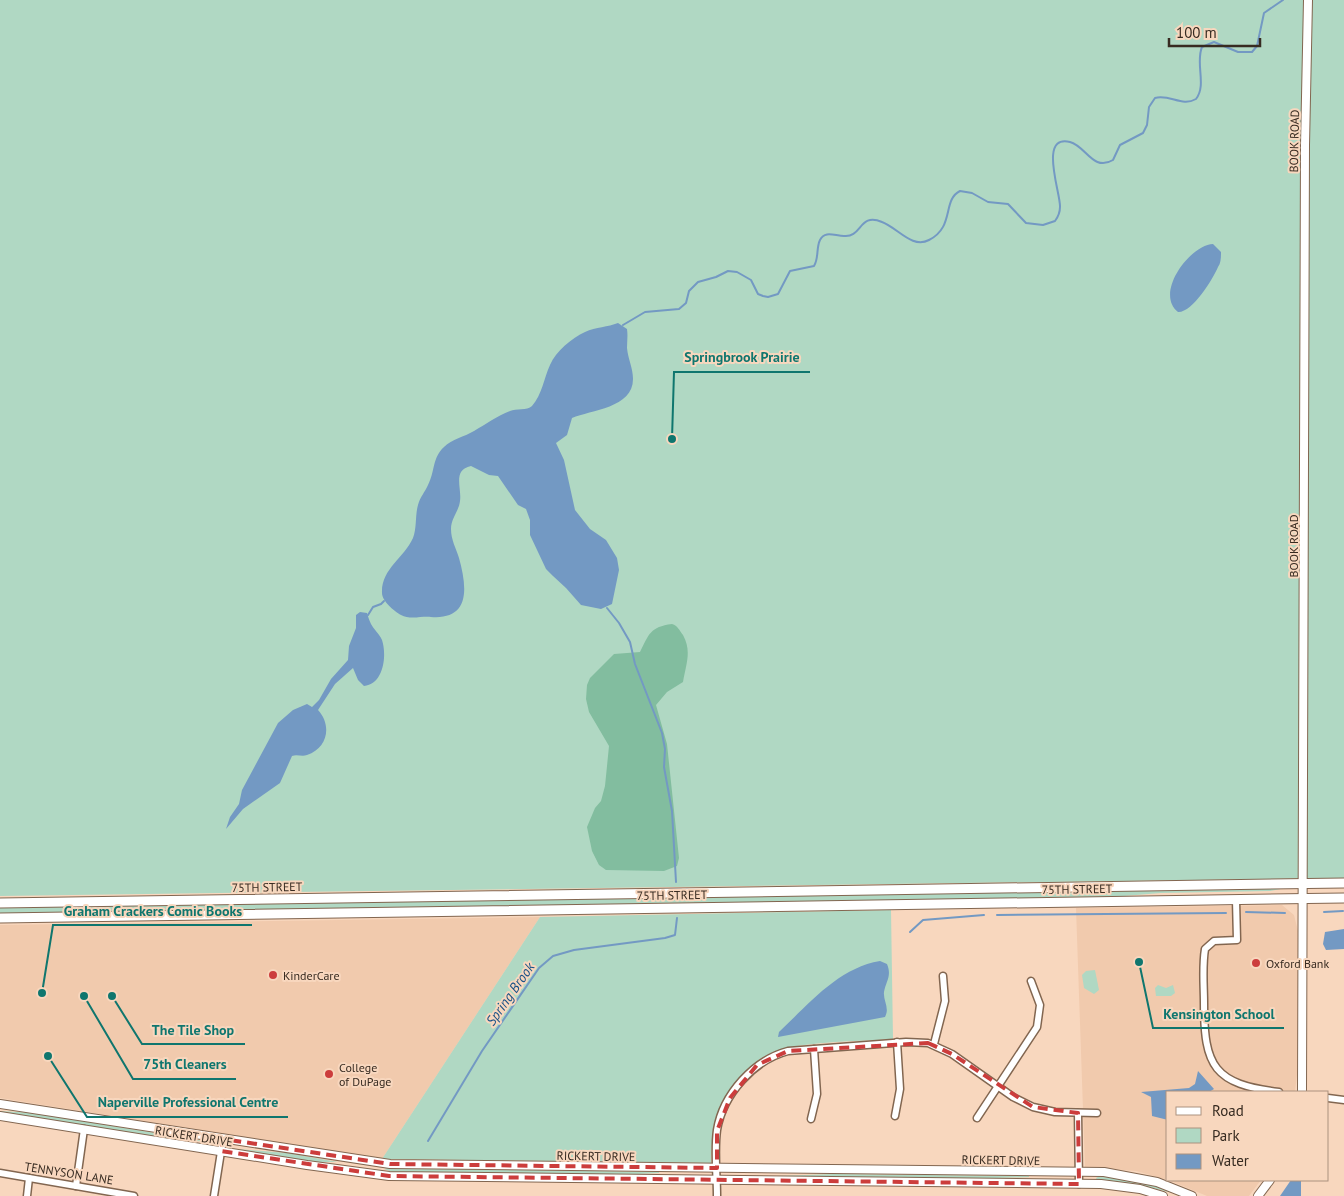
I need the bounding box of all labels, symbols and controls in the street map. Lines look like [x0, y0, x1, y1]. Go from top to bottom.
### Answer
scale bar [1169, 15, 1260, 47]
text: 100 m [1176, 23, 1217, 42]
street label: BOOK ROAD [1286, 109, 1302, 173]
callout: Springbrook Prairie [674, 343, 810, 372]
text: Springbrook Prairie [684, 348, 800, 366]
street label: BOOK ROAD [1286, 514, 1301, 577]
street label: 75TH STREET [232, 879, 303, 895]
street label: 75TH STREET [1042, 881, 1113, 897]
street label: 75TH STREET [637, 887, 708, 903]
callout: Graham Crackers Comic Books [53, 896, 252, 925]
text: Graham Crackers Comic Books [64, 902, 242, 920]
place label: Oxford Bank [1266, 956, 1329, 971]
marker: Oxford Bank [1250, 957, 1262, 969]
water label: Spring Brook [482, 958, 539, 1029]
place label: KinderCare [283, 968, 340, 983]
marker: KinderCare [267, 969, 279, 981]
callout: Kensington School [1153, 999, 1284, 1028]
text: Kensington School [1163, 1005, 1276, 1023]
callout: The Tile Shop [142, 1015, 245, 1044]
text: The Tile Shop [152, 1021, 235, 1039]
callout: 75th Cleaners [133, 1050, 236, 1079]
text: 75th Cleaners [143, 1055, 227, 1073]
place label: College of DuPage [339, 1060, 391, 1089]
marker: College of DuPage [323, 1068, 335, 1080]
callout: Naperville Professional Centre [87, 1088, 288, 1117]
legend [1166, 1091, 1329, 1181]
text: Naperville Professional Centre [98, 1093, 278, 1111]
text: Road [1212, 1101, 1244, 1120]
street label: RICKERT DRIVE [154, 1122, 234, 1150]
text: Park [1212, 1126, 1240, 1145]
street label: RICKERT DRIVE [556, 1148, 636, 1164]
text: Water [1212, 1151, 1249, 1170]
street label: RICKERT DRIVE [961, 1152, 1041, 1168]
street label: TENNYSON LANE [24, 1159, 114, 1187]

